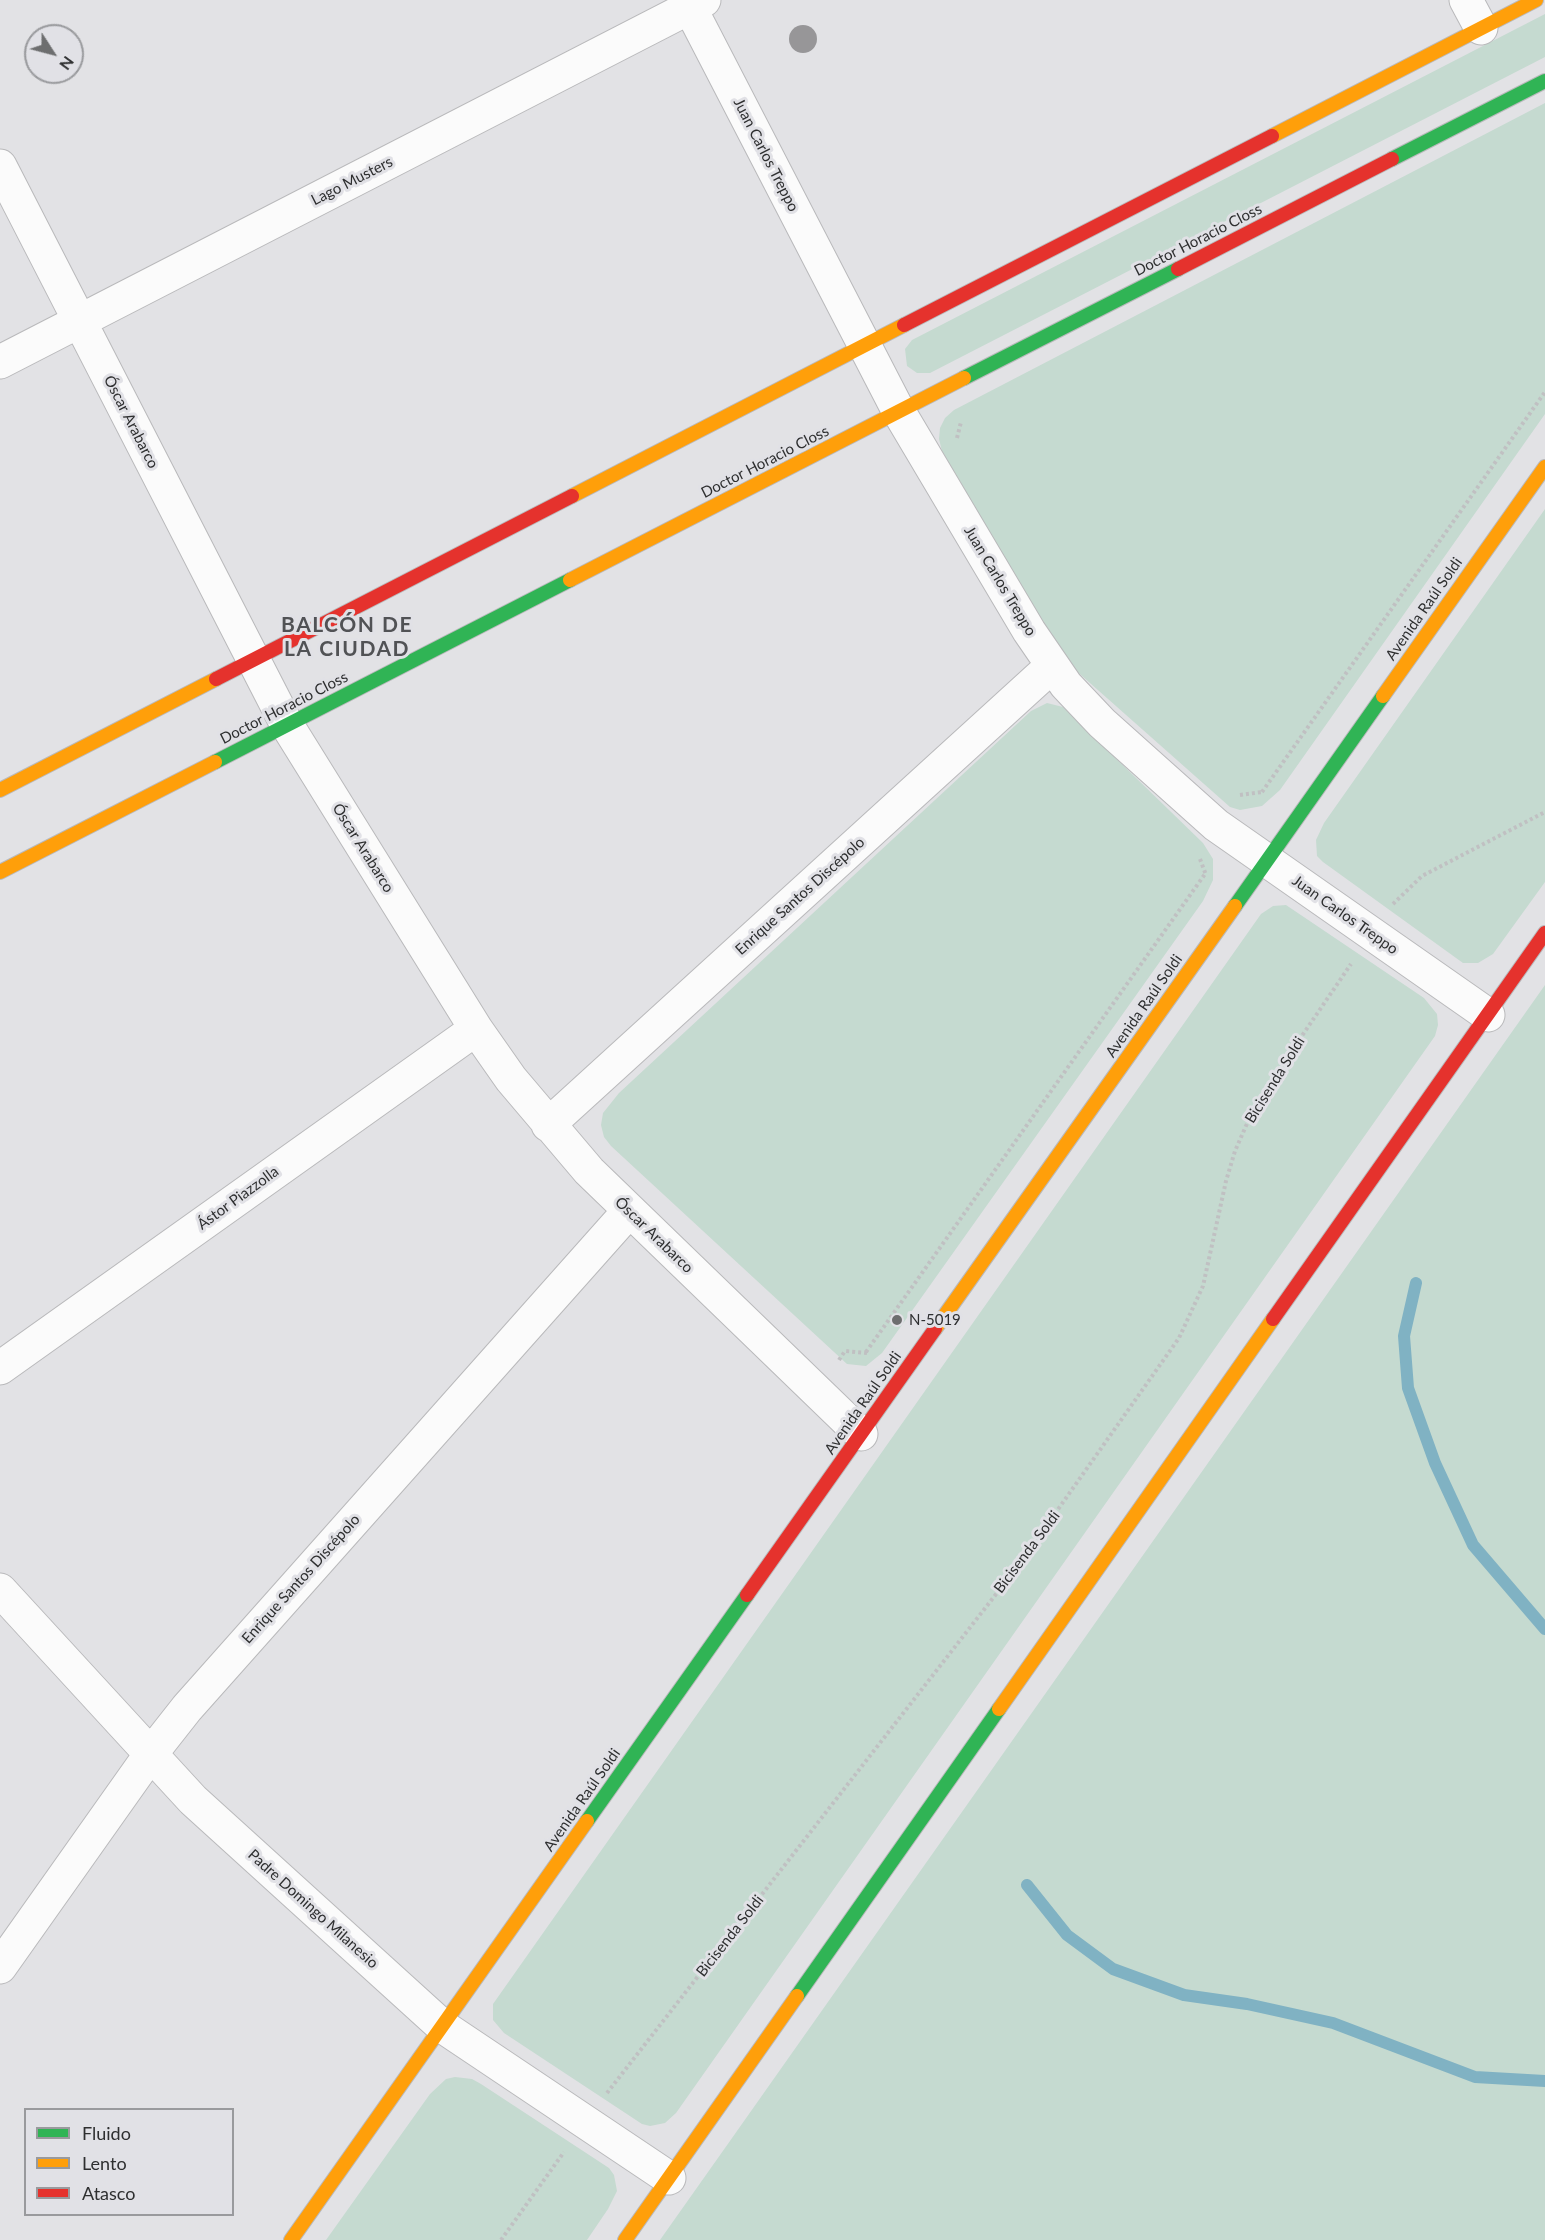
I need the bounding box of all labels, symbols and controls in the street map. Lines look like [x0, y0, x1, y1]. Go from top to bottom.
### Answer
north arrow [24, 24, 84, 84]
text: N [56, 53, 79, 74]
street label: Juan Carlos Treppo [730, 95, 802, 215]
street label: Lago Musters [308, 153, 396, 209]
street label: Doctor Horacio Closs [1131, 200, 1265, 280]
street label: Óscar Arabarco [100, 373, 162, 471]
street label: Doctor Horacio Closs [698, 422, 832, 502]
street label: Juan Carlos Treppo [960, 523, 1040, 639]
street label: Avenida Raúl Soldi [1382, 554, 1466, 664]
district label: BALCÓN DE LA CIUDAD [281, 612, 413, 662]
street label: Doctor Horacio Closs [217, 668, 351, 748]
street label: Óscar Arabarco [328, 800, 398, 896]
street label: Enrique Santos Discépolo [732, 833, 868, 959]
street label: Juan Carlos Treppo [1289, 872, 1401, 958]
street label: Avenida Raúl Soldi [1102, 951, 1186, 1061]
street label: Bicisenda Soldi [1241, 1033, 1309, 1127]
street label: Ástor Piazzolla [194, 1162, 282, 1234]
street label: Óscar Arabarco [611, 1193, 697, 1277]
place label: N-5019 [909, 1311, 961, 1329]
marker: N-5019 [890, 1313, 904, 1327]
street label: Avenida Raúl Soldi [821, 1348, 905, 1458]
street label: Bicisenda Soldi [990, 1507, 1064, 1597]
street label: Enrique Santos Discépolo [238, 1511, 364, 1647]
street label: Avenida Raúl Soldi [540, 1745, 624, 1855]
street label: Padre Domingo Milanesio [244, 1846, 382, 1972]
street label: Bicisenda Soldi [693, 1892, 767, 1980]
legend [24, 2108, 234, 2216]
text: Fluido [82, 2122, 131, 2144]
text: Lento [82, 2152, 127, 2174]
text: Atasco [82, 2182, 135, 2204]

